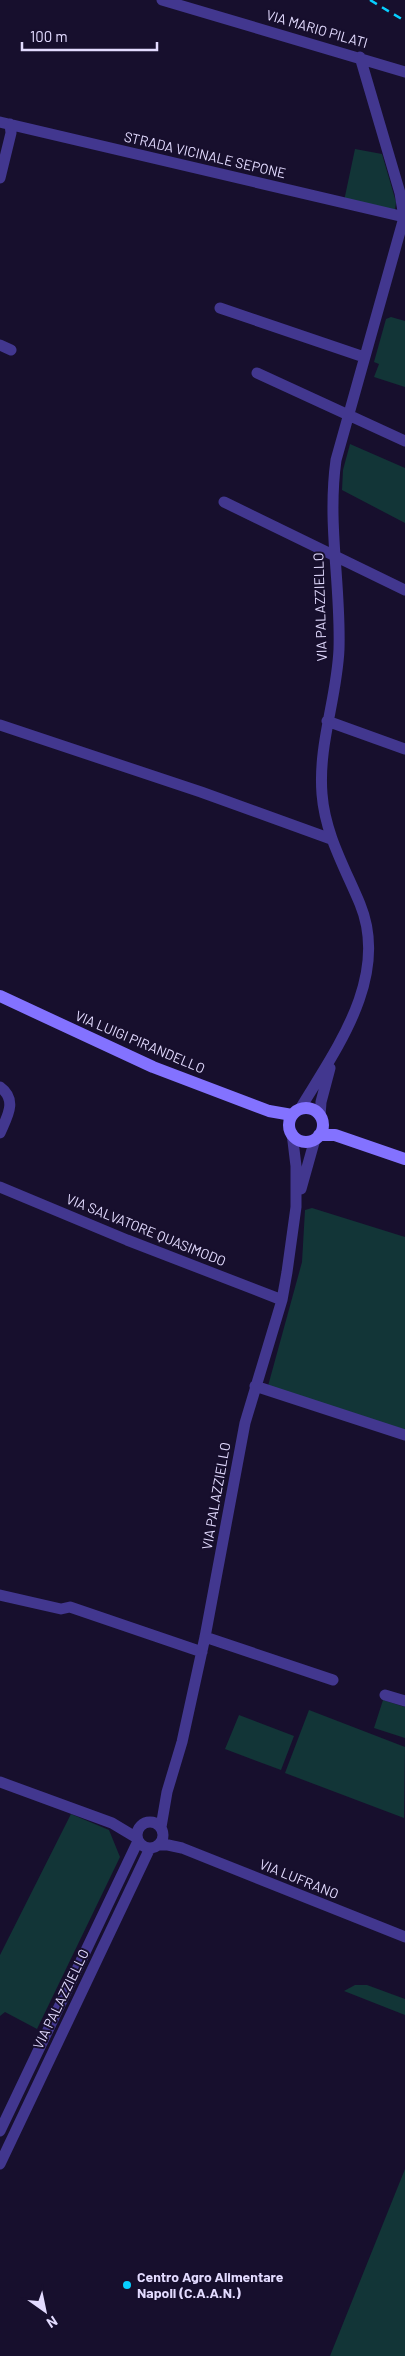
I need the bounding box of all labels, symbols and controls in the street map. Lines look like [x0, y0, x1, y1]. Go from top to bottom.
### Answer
street label: VIA MARIO PILATI [264, 6, 370, 51]
scale bar [22, 20, 158, 52]
text: 100 m [30, 27, 68, 45]
street label: STRADA VICINALE SEPONE [123, 128, 288, 181]
street label: VIA PALAZZIELLO [309, 552, 330, 662]
street label: VIA LUIGI PIRANDELLO [73, 1007, 208, 1077]
street label: VIA SALVATORE QUASIMODO [64, 1190, 228, 1269]
street label: VIA PALAZZIELLO [198, 1441, 233, 1551]
street label: VIA LUFRANO [257, 1855, 341, 1902]
street label: VIA PALAZZIELLO [29, 1946, 92, 2051]
place label: Centro Agro Alimentare Napoli (C.A.A.N.) [137, 2268, 284, 2301]
marker: Centro Agro Alimentare Napoli (C.A.A.N.) [121, 2279, 133, 2291]
north arrow [20, 2286, 70, 2336]
text: N [44, 2313, 61, 2332]

